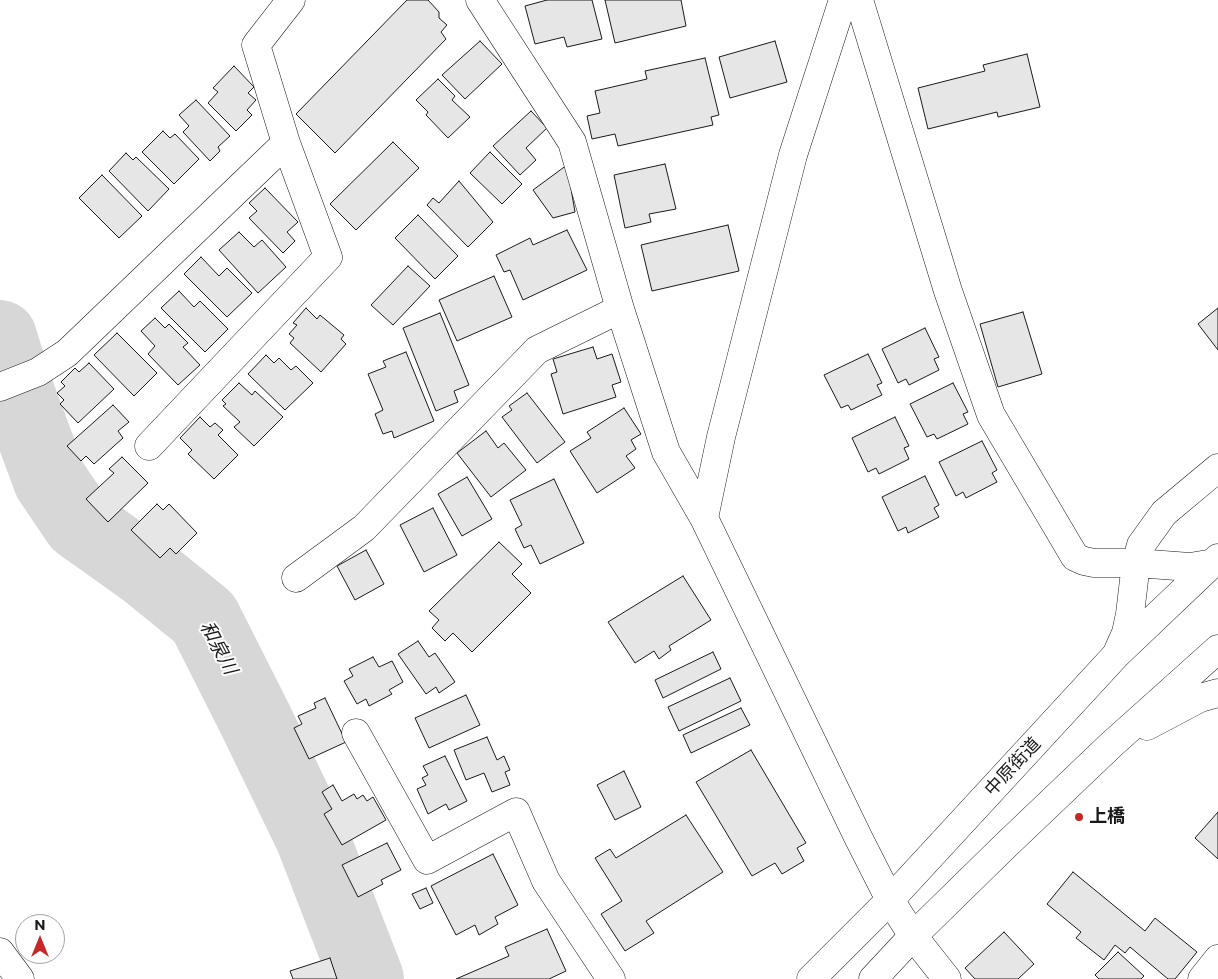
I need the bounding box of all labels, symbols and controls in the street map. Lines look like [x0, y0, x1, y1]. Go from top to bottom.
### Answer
water label: 和泉川 [195, 617, 241, 679]
street label: 中原街道 [981, 733, 1045, 801]
place label: 上橋 [1089, 806, 1125, 828]
marker: 上橋 [1073, 811, 1085, 823]
north arrow [15, 914, 65, 964]
text: N [34, 916, 46, 934]

